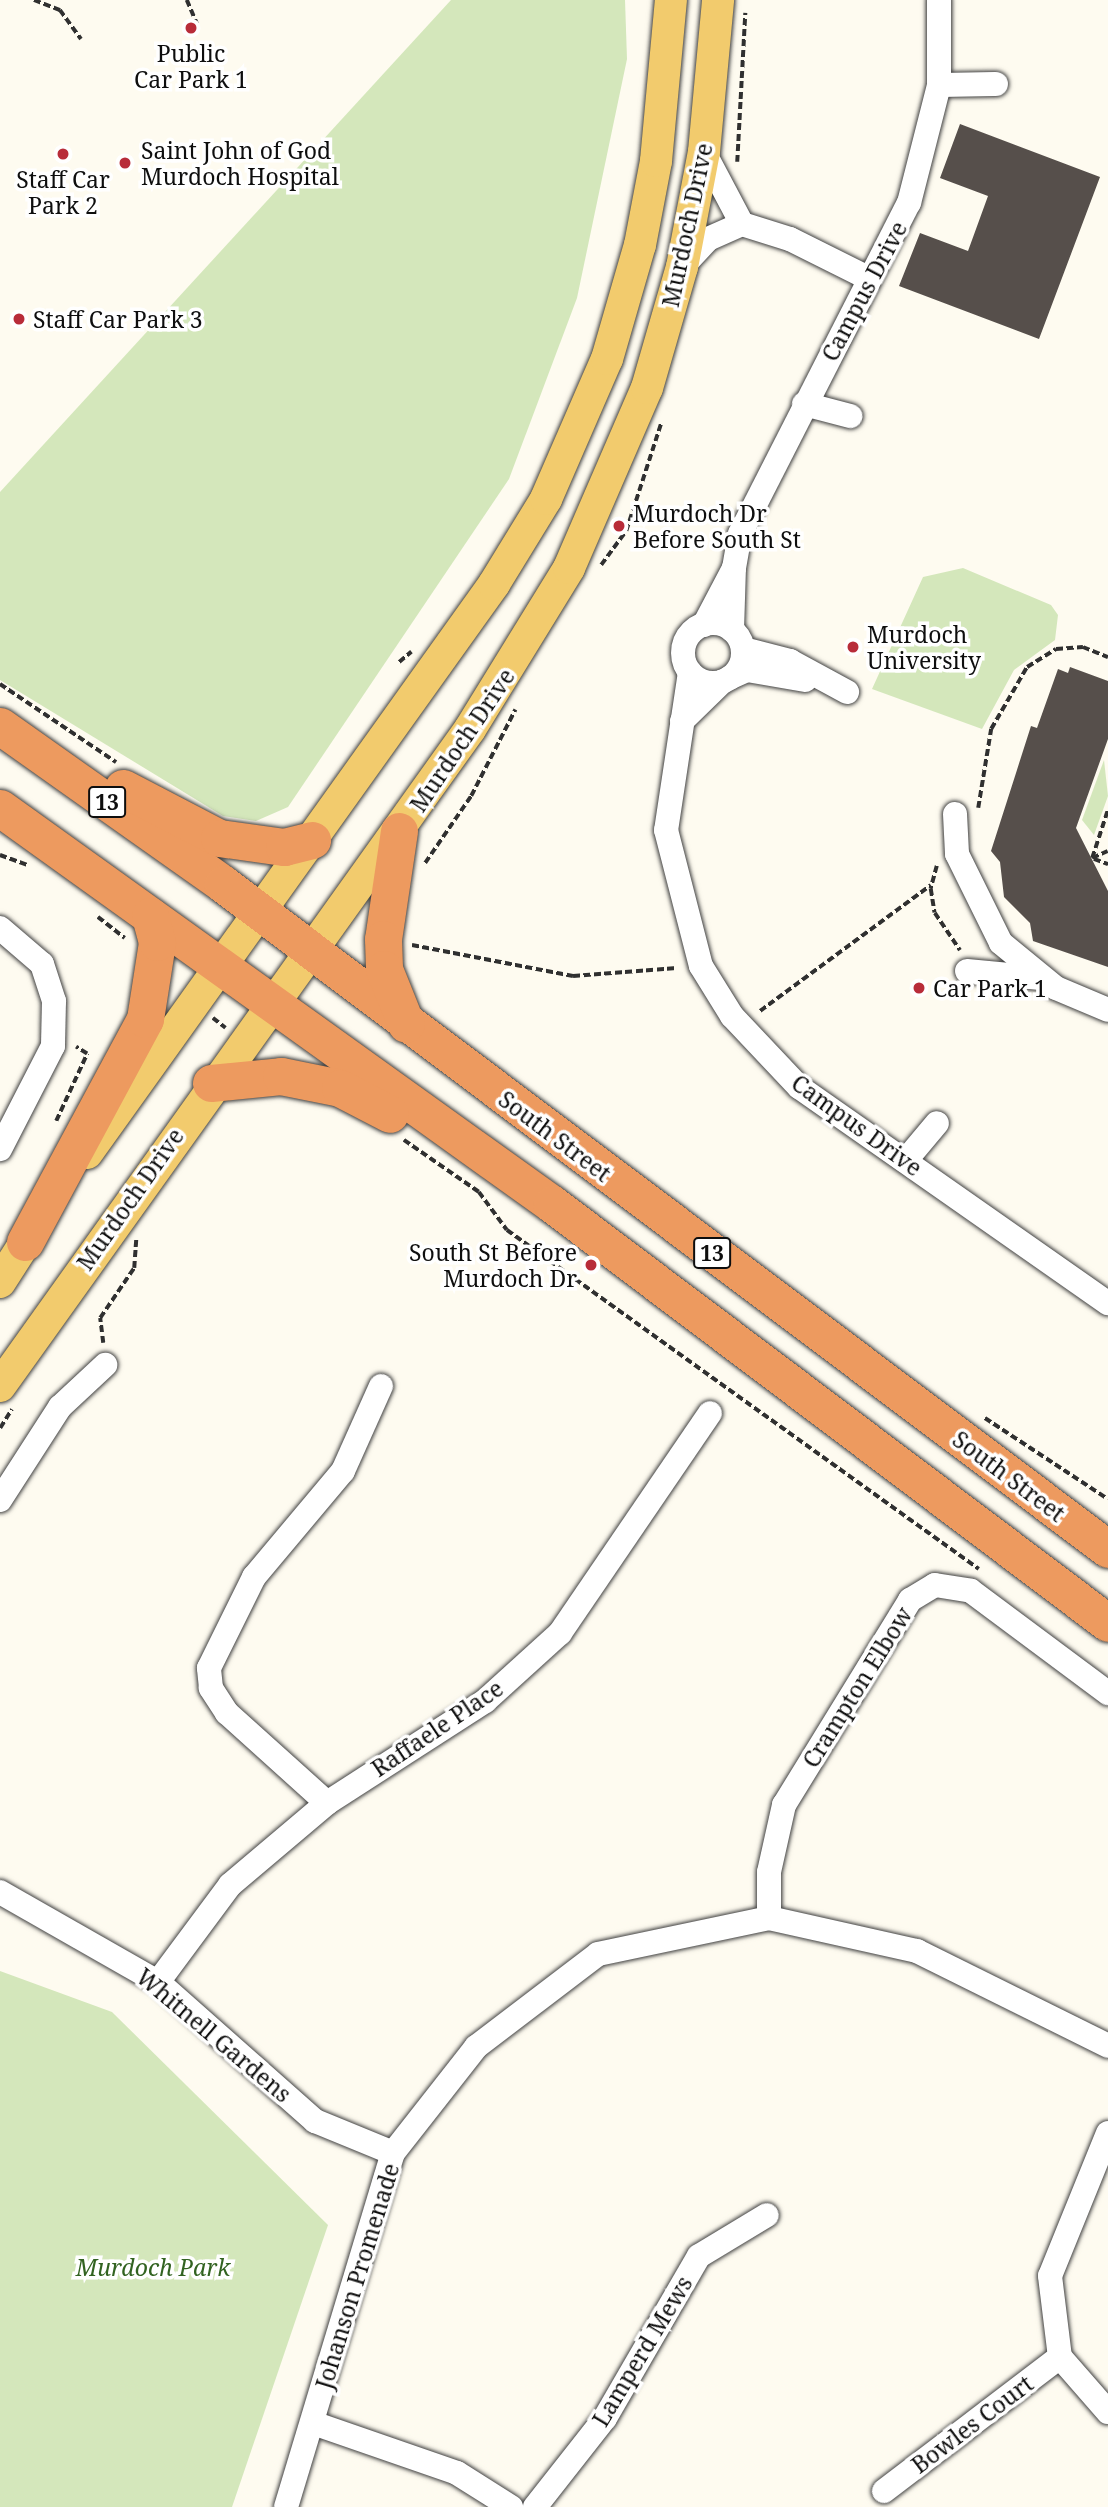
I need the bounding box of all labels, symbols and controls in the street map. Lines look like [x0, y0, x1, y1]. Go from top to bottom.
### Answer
marker: Public Car Park 1 [183, 20, 199, 36]
place label: Public Car Park 1 [134, 39, 248, 93]
place label: Saint John of God Murdoch Hospital [141, 136, 339, 190]
street label: Murdoch Drive [656, 141, 718, 309]
marker: Staff Car Park 2 [55, 146, 71, 162]
marker: Saint John of God Murdoch Hospital [115, 153, 135, 173]
place label: Staff Car Park 2 [16, 165, 110, 219]
street label: Campus Drive [816, 216, 912, 366]
place label: Staff Car Park 3 [33, 305, 203, 333]
marker: Staff Car Park 3 [11, 311, 27, 327]
place label: Murdoch Dr Before South St [633, 499, 801, 553]
marker: Murdoch Dr Before South St [611, 518, 627, 534]
place label: Murdoch University [867, 620, 981, 674]
marker: Murdoch University [845, 639, 861, 655]
street label: Murdoch Drive [404, 663, 520, 817]
road number: 13 [88, 784, 126, 820]
place label: Car Park 1 [933, 974, 1047, 1002]
marker: Car Park 1 [911, 980, 927, 996]
street label: Campus Drive [786, 1068, 928, 1182]
street label: South Street [493, 1085, 617, 1187]
street label: Murdoch Drive [71, 1123, 189, 1275]
road number: 13 [693, 1236, 731, 1270]
place label: South St Before Murdoch Dr [409, 1238, 577, 1292]
marker: South St Before Murdoch Dr [583, 1257, 599, 1273]
street label: South Street [947, 1425, 1071, 1527]
street label: Crampton Elbow [797, 1602, 917, 1772]
street label: Raffaele Place [366, 1674, 508, 1782]
street label: Whitnell Gardens [131, 1962, 297, 2108]
street label: Johanson Promenade [310, 2160, 404, 2392]
park label: Murdoch Park [76, 2253, 230, 2281]
street label: Lamperd Mews [586, 2271, 698, 2431]
street label: Bowles Court [906, 2369, 1038, 2479]

